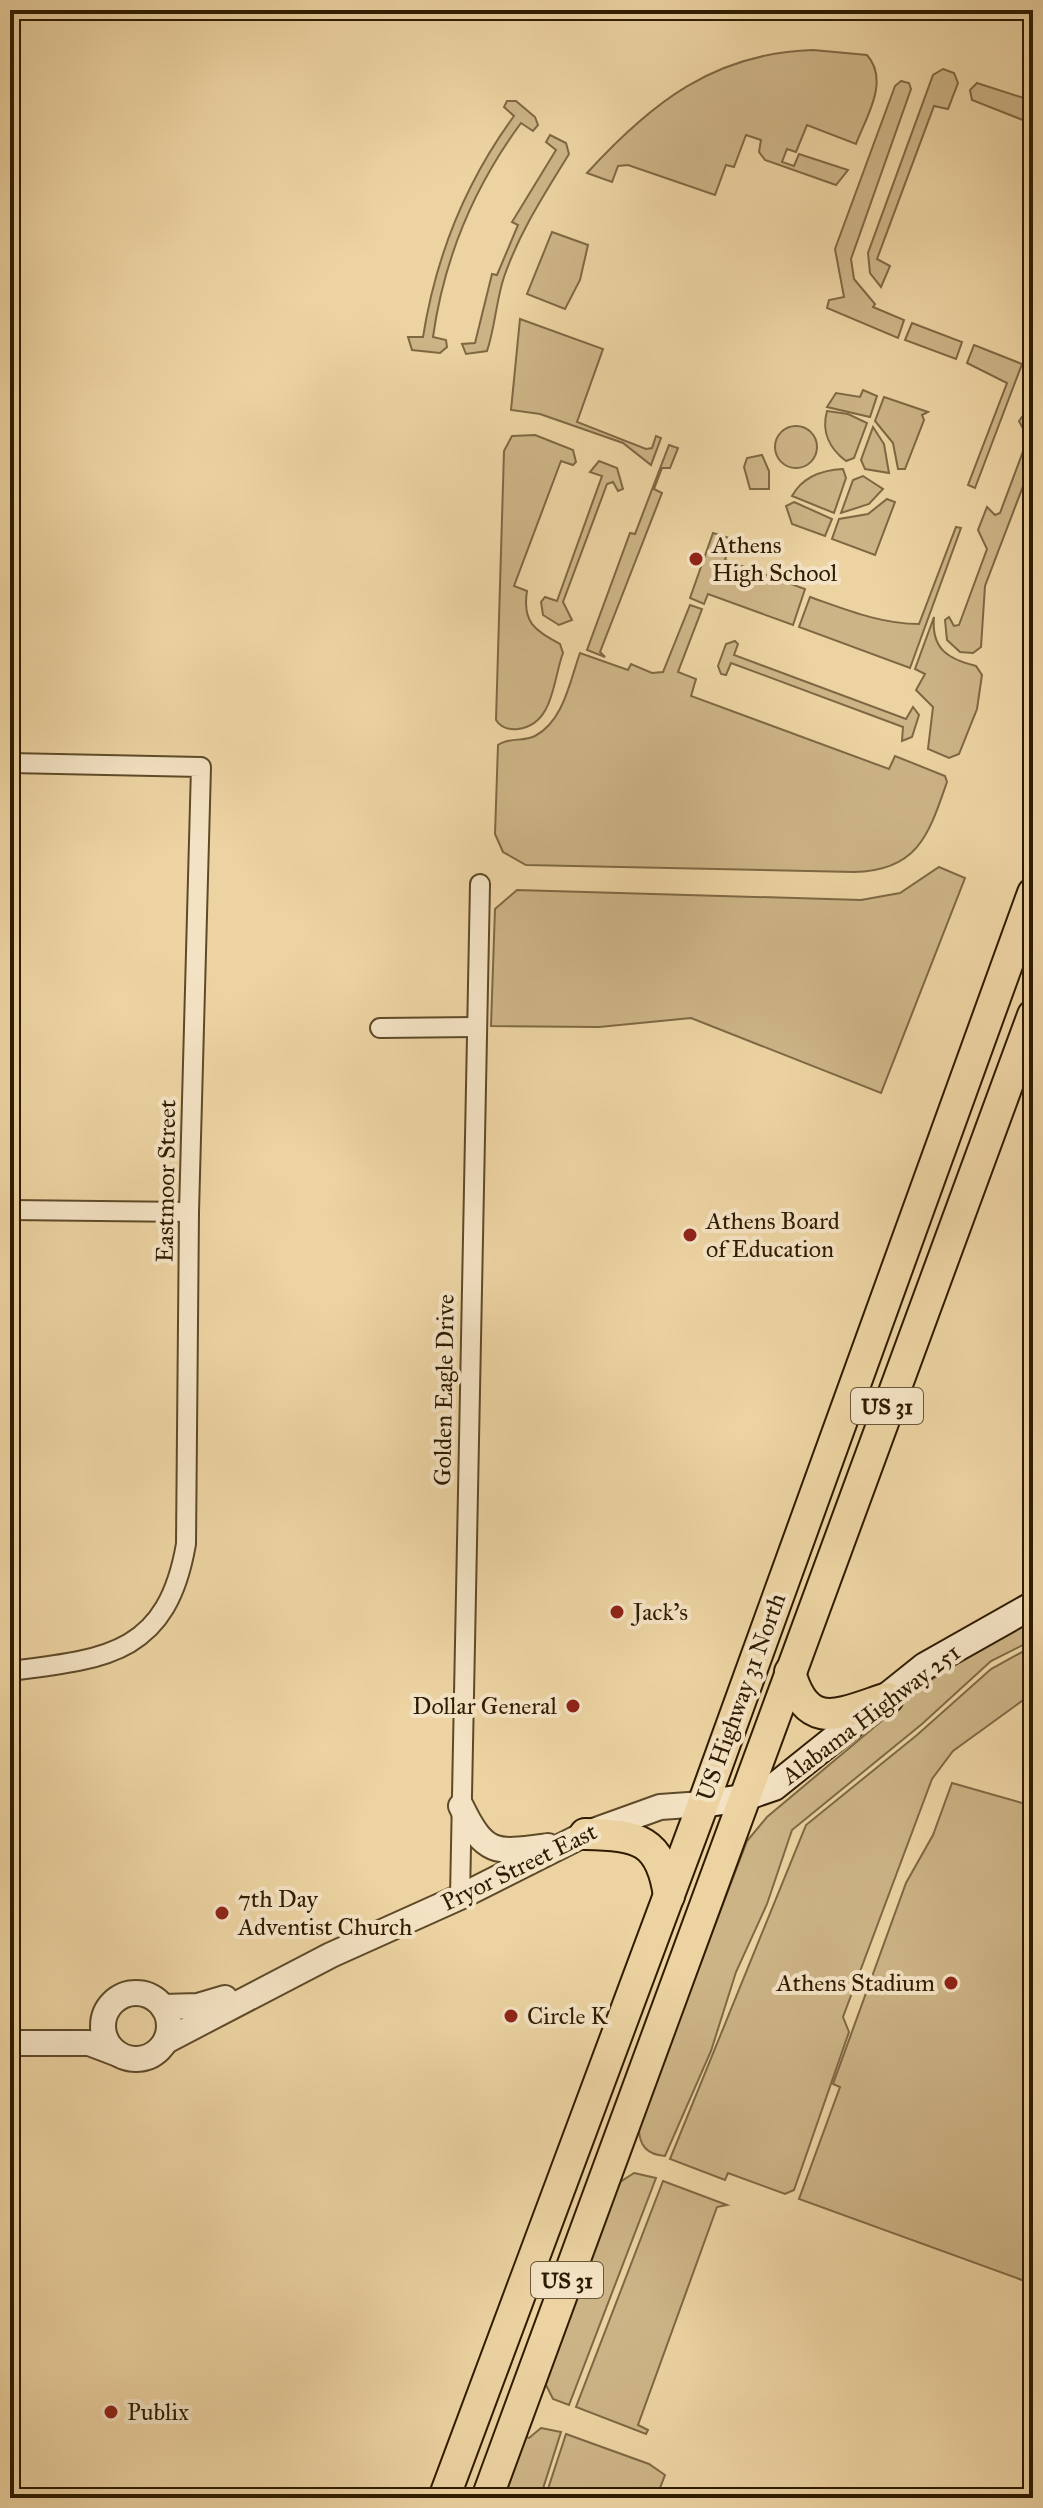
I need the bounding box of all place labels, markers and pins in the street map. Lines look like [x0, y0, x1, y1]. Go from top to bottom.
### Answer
place label: Athens High School [711, 530, 838, 588]
marker: Athens High School [687, 550, 705, 568]
place label: Athens Board of Education [705, 1206, 840, 1264]
marker: Athens Board of Education [681, 1226, 699, 1244]
place label: Jack's [630, 1597, 688, 1627]
marker: Jack's [608, 1603, 626, 1621]
place label: Dollar General [412, 1691, 557, 1721]
marker: Dollar General [564, 1697, 582, 1715]
place label: 7th Day Adventist Church [237, 1884, 412, 1942]
marker: 7th Day Adventist Church [213, 1904, 231, 1922]
place label: Athens Stadium [776, 1968, 935, 1998]
marker: Athens Stadium [942, 1974, 960, 1992]
place label: Circle K [527, 2001, 609, 2031]
marker: Circle K [502, 2007, 520, 2025]
place label: Publix [127, 2397, 189, 2427]
marker: Publix [102, 2403, 120, 2421]

